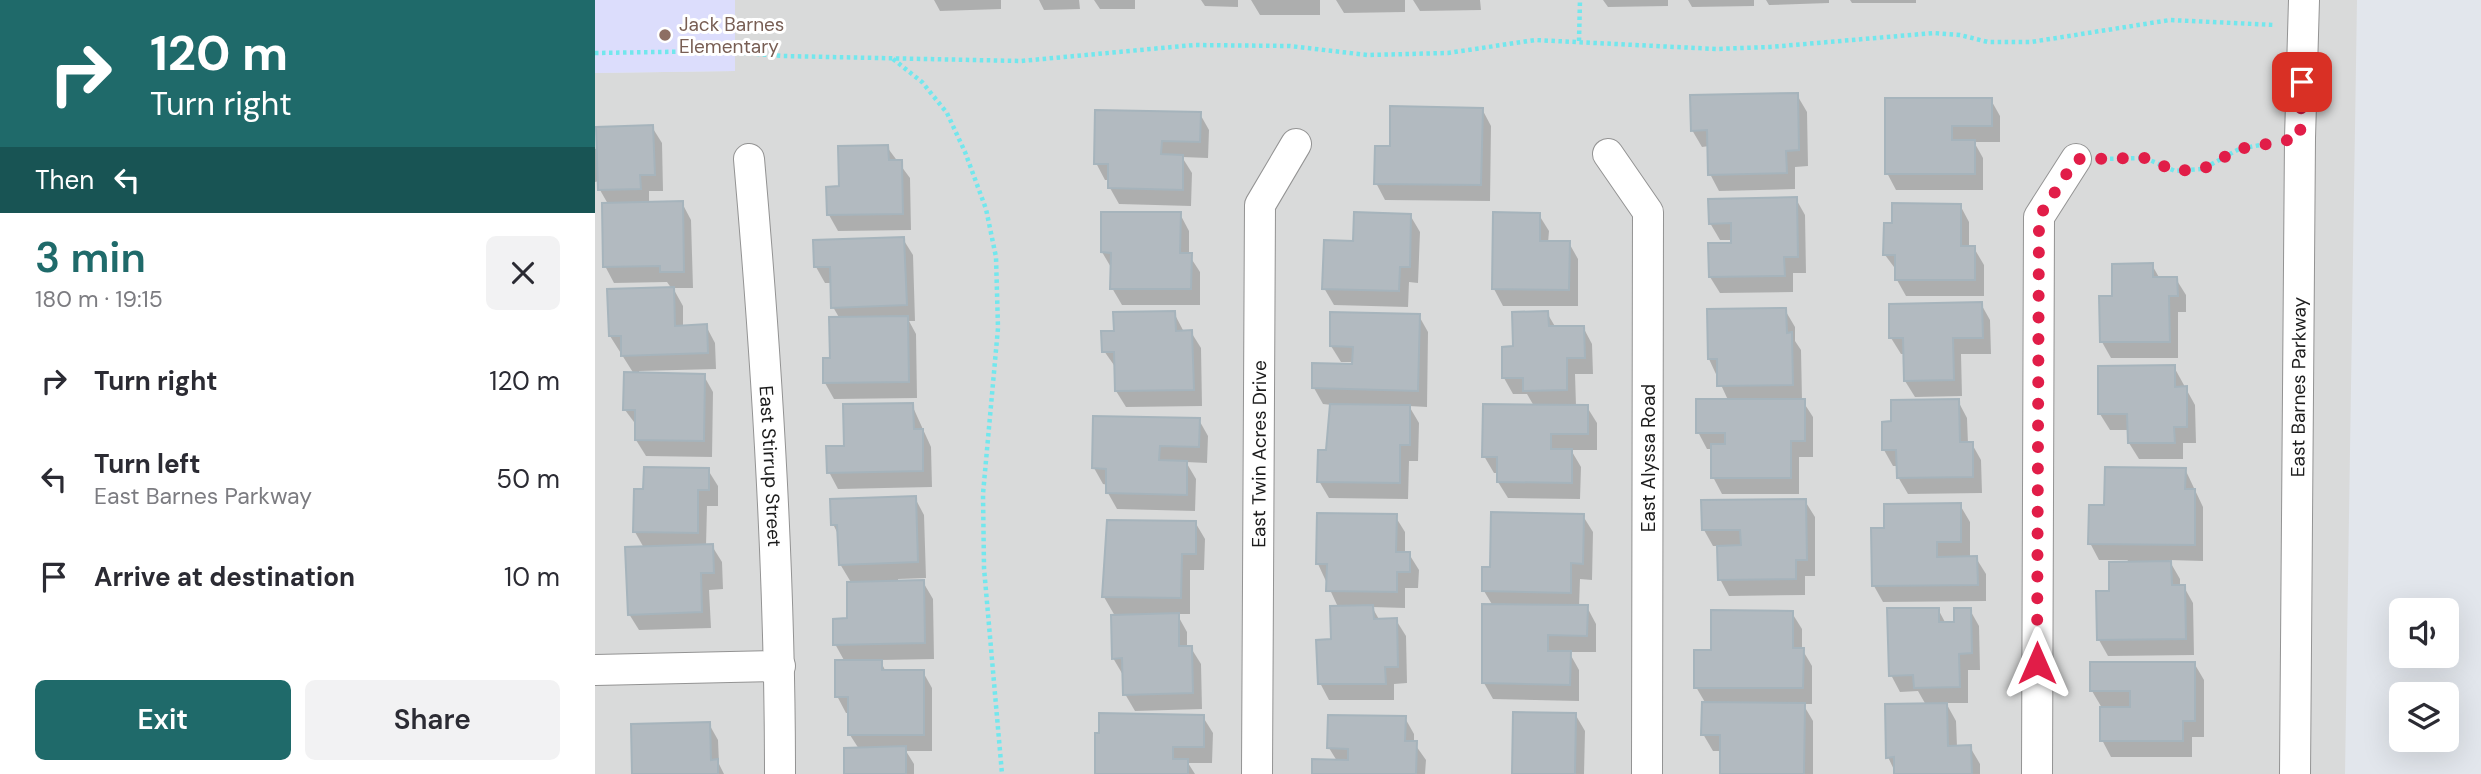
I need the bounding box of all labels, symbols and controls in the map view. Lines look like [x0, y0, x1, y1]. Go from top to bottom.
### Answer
place label: Jack Barnes Elementary [679, 12, 784, 59]
text: 120 m [150, 21, 288, 85]
marker: Jack Barnes Elementary [657, 27, 673, 43]
icon: right [35, 28, 126, 119]
pin [2272, 52, 2332, 112]
icon: arrive [2283, 63, 2321, 101]
text: Turn right [150, 83, 292, 125]
icon: left [108, 161, 146, 199]
text: Then [35, 163, 94, 197]
text: 3 min [35, 230, 146, 285]
button: close [486, 236, 560, 310]
text: 180 m · 19:15 [35, 284, 163, 314]
street label: East Barnes Parkway [2285, 296, 2311, 477]
street label: East Twin Acres Drive [1246, 360, 1272, 548]
icon: right [35, 362, 73, 400]
text: Turn right [94, 364, 218, 398]
text: 120 m [489, 364, 560, 398]
street label: East Alyssa Road [1636, 384, 1661, 532]
street label: East Stirrup Street [754, 385, 788, 547]
text: Turn left [94, 447, 201, 481]
icon: left [35, 460, 73, 498]
text: 50 m [496, 462, 560, 496]
text: East Barnes Parkway [94, 481, 312, 511]
icon: arrive [35, 558, 73, 596]
text: Arrive at destination [94, 560, 355, 594]
text: 10 m [504, 560, 560, 594]
map controls [2389, 598, 2459, 752]
button: sound [2389, 598, 2459, 668]
position arrow [2000, 626, 2074, 700]
button: Exit [35, 680, 291, 760]
button: Share [305, 680, 560, 760]
button: layers [2389, 682, 2459, 752]

